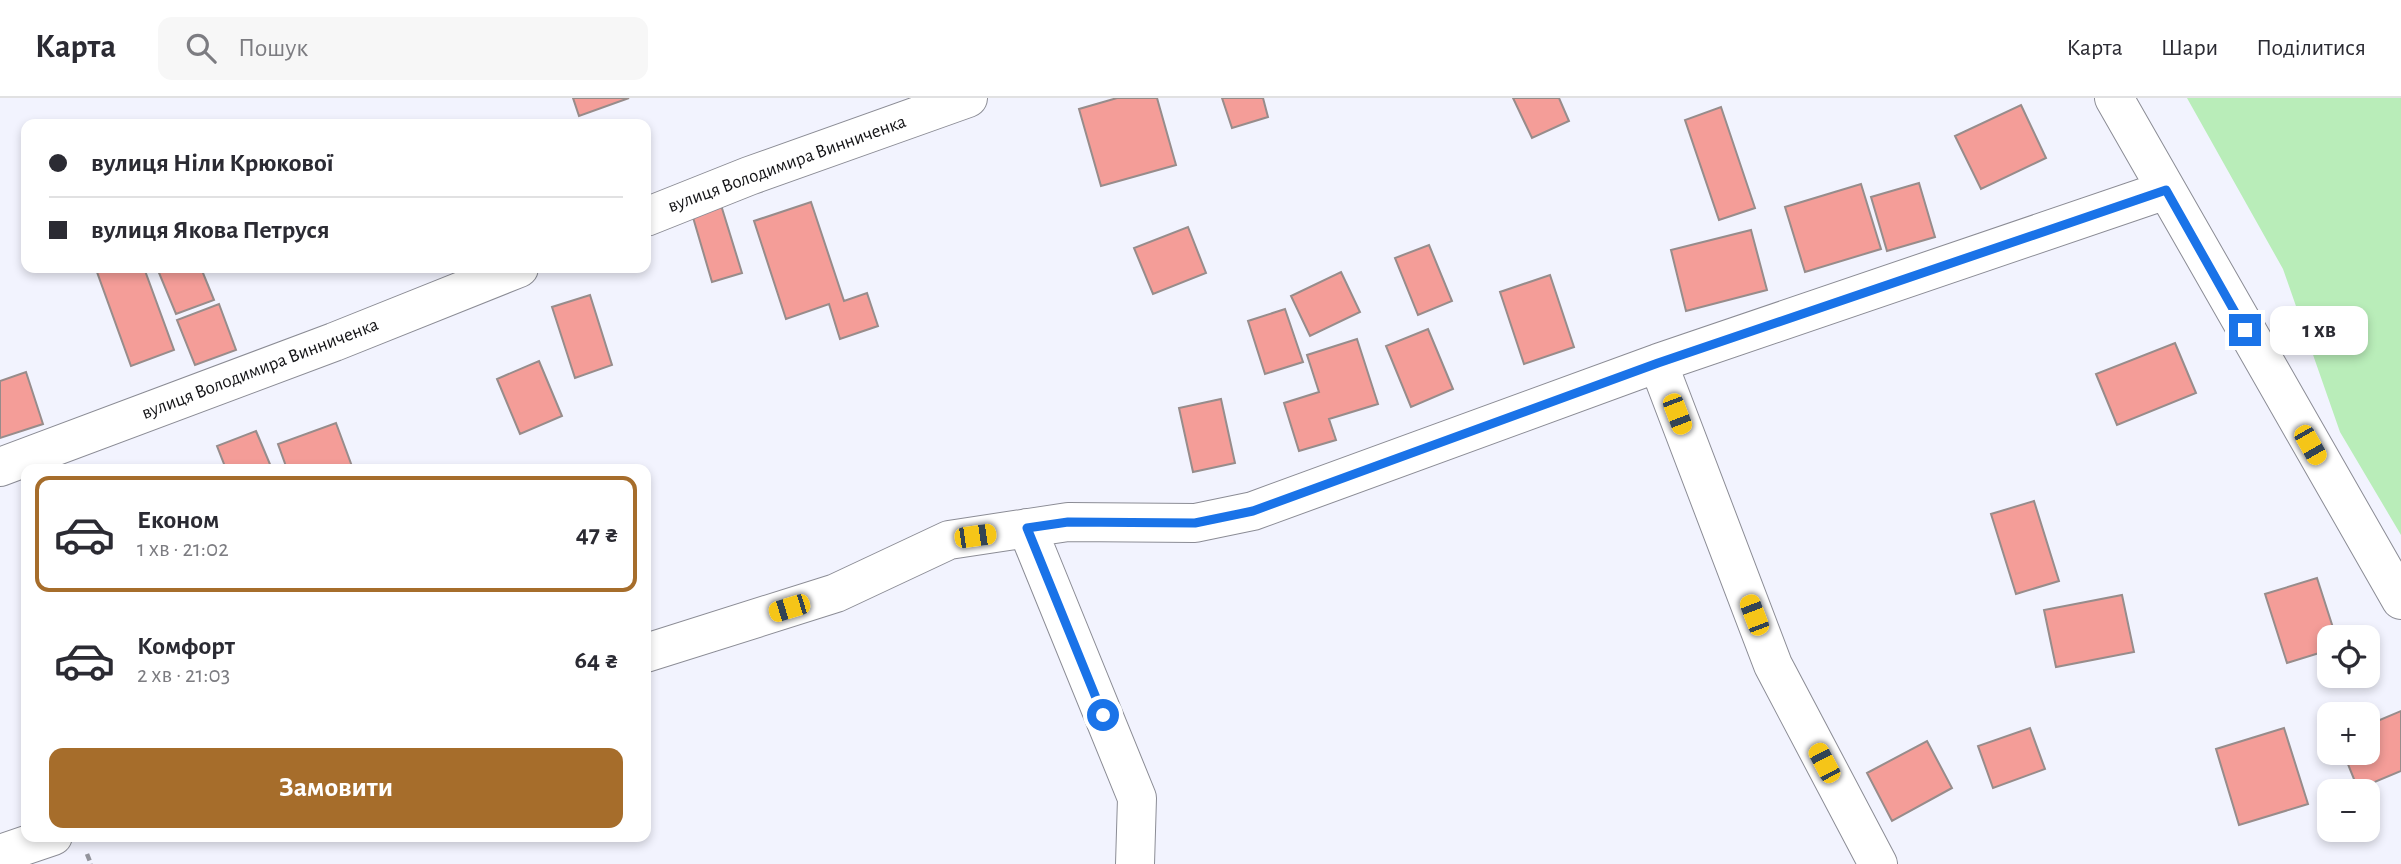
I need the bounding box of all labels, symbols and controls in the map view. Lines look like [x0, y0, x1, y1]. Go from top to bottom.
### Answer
search box [158, 17, 648, 80]
icon: search [182, 29, 220, 67]
text: Карта [35, 31, 116, 64]
text: Пошук [238, 35, 308, 61]
text: Карта [2066, 36, 2123, 60]
text: Шари [2161, 36, 2218, 60]
text: Поділитися [2256, 36, 2366, 60]
street label: вулиця Володимира Винниченка [665, 112, 909, 216]
text: вулиця Ніли Крюкової [91, 150, 333, 176]
text: вулиця Якова Петруся [91, 217, 330, 243]
callout: 1 хв [2270, 306, 2368, 354]
route end [2229, 314, 2261, 346]
street label: вулиця Володимира Винниченка [139, 315, 381, 423]
text: 1 хв [2302, 319, 2336, 342]
car [1660, 391, 1695, 437]
car [2291, 422, 2330, 468]
icon: car [53, 503, 116, 566]
text: Економ [137, 507, 219, 533]
text: 47 ₴ [576, 521, 619, 547]
car [953, 523, 998, 549]
text: 1 хв · 21:02 [137, 538, 229, 561]
car [766, 592, 813, 624]
car [1737, 592, 1772, 638]
map controls [2317, 625, 2380, 842]
button: locate [2317, 625, 2380, 688]
icon: car [53, 629, 116, 692]
text: Комфорт [137, 633, 235, 659]
text: 64 ₴ [574, 647, 619, 673]
text: 2 хв · 21:03 [137, 664, 230, 687]
route start [1087, 699, 1119, 731]
button: + [2317, 702, 2380, 765]
car [1805, 740, 1844, 786]
button: Замовити [49, 748, 623, 828]
button: − [2317, 779, 2380, 842]

